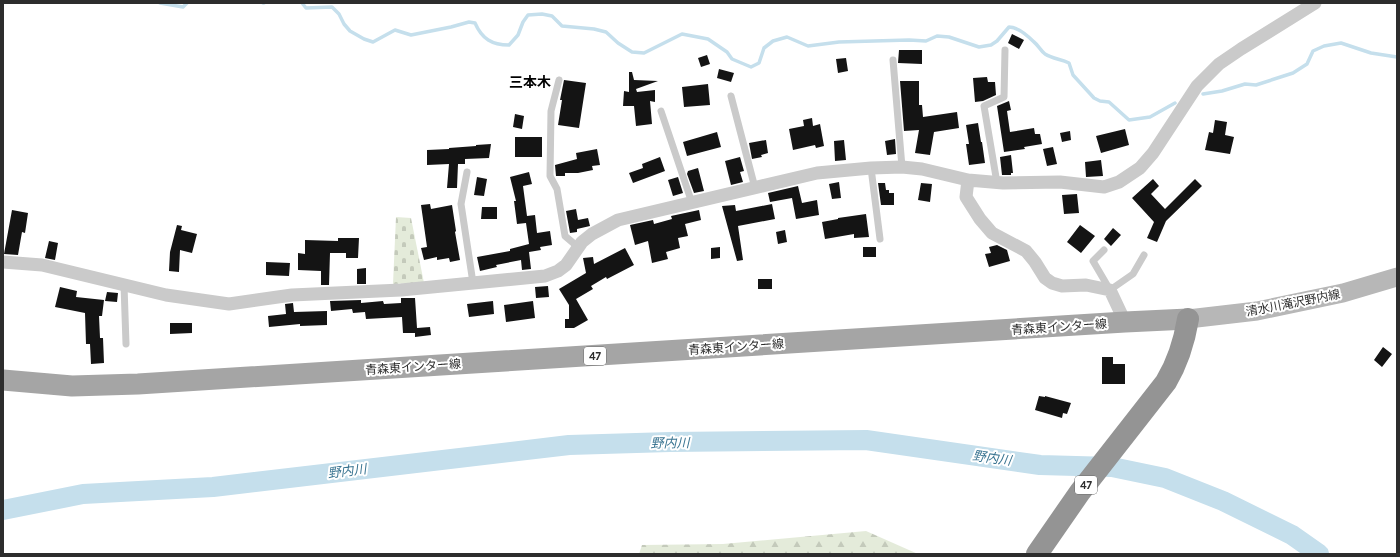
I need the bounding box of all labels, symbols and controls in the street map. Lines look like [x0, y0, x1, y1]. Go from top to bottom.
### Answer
district label: 三本木 [509, 74, 551, 91]
street label: 清水川滝沢野内線 [1245, 287, 1341, 319]
street label: 青森東インター線 [1011, 317, 1107, 337]
street label: 青森東インター線 [688, 337, 784, 357]
road number: 47 [584, 347, 606, 365]
street label: 青森東インター線 [365, 357, 461, 377]
water label: 野内川 [650, 435, 692, 451]
water label: 野内川 [972, 448, 1014, 468]
water label: 野内川 [327, 461, 369, 481]
road number: 47 [1075, 476, 1097, 494]

